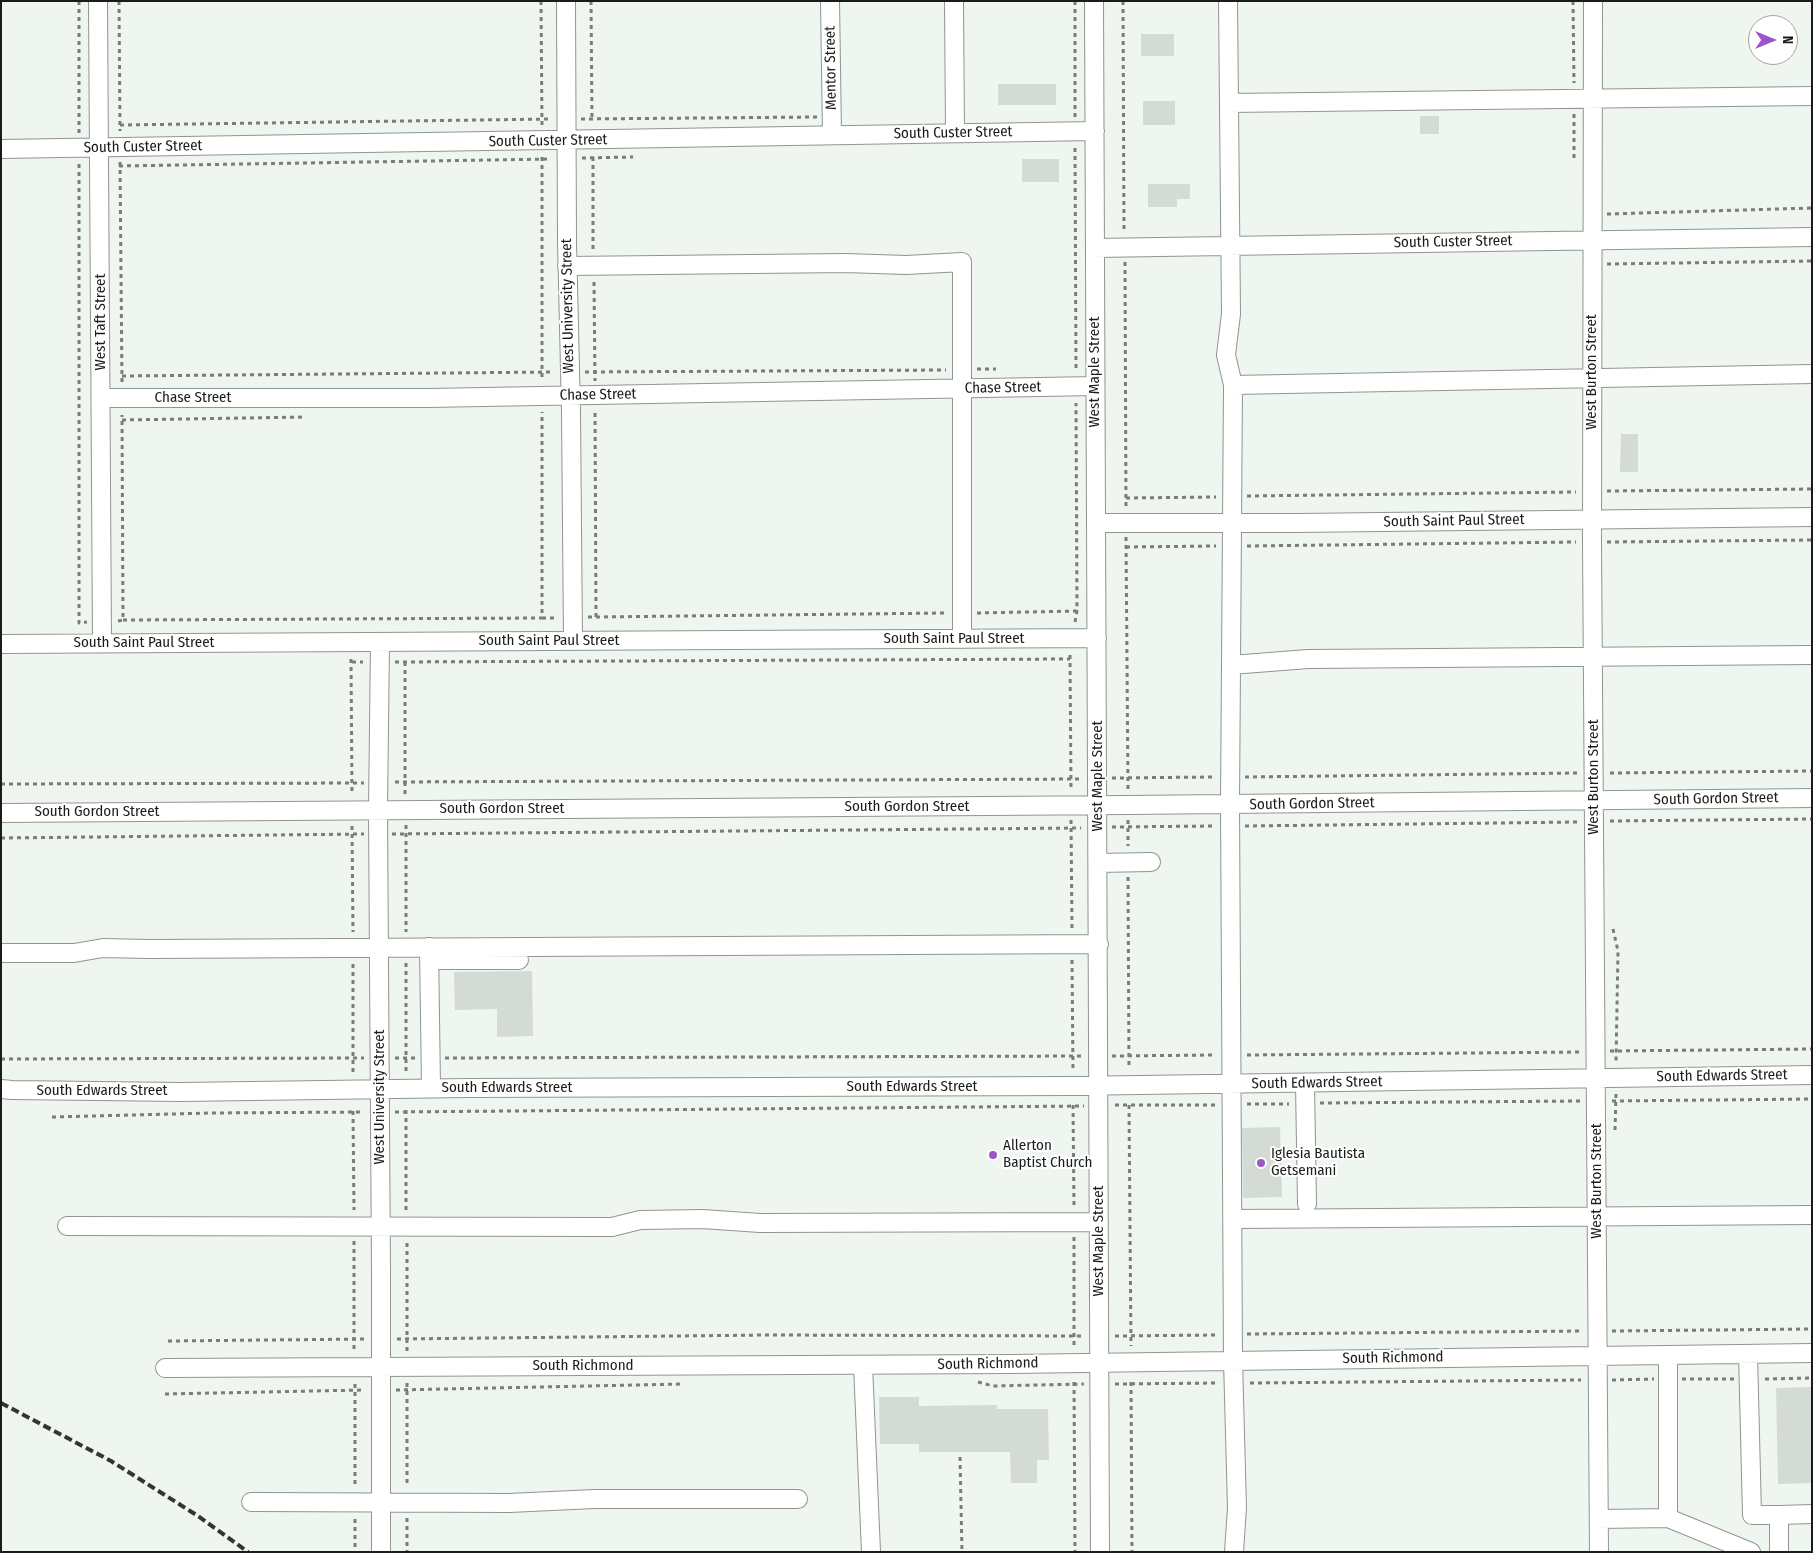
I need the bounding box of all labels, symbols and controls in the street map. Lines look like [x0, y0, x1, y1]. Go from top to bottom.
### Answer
north arrow [1748, 15, 1798, 65]
street label: Mentor Street [821, 26, 841, 110]
text: N [1779, 36, 1796, 44]
street label: South Custer Street [893, 123, 1013, 143]
street label: South Custer Street [488, 131, 608, 151]
street label: South Custer Street [83, 137, 203, 157]
street label: South Custer Street [1393, 232, 1513, 252]
street label: West University Street [558, 238, 578, 374]
street label: West Taft Street [92, 274, 110, 370]
street label: West Burton Street [1583, 314, 1601, 430]
street label: West Maple Street [1086, 316, 1104, 428]
street label: Chase Street [964, 378, 1042, 398]
street label: Chase Street [559, 385, 637, 405]
street label: Chase Street [155, 389, 231, 407]
street label: South Saint Paul Street [1383, 511, 1525, 531]
street label: South Saint Paul Street [883, 630, 1025, 648]
street label: South Saint Paul Street [478, 632, 620, 650]
street label: South Saint Paul Street [73, 634, 215, 652]
street label: West Burton Street [1585, 719, 1603, 835]
street label: West Maple Street [1089, 720, 1107, 832]
street label: South Gordon Street [1653, 789, 1779, 809]
street label: South Gordon Street [1249, 794, 1375, 814]
street label: South Gordon Street [844, 798, 970, 816]
street label: South Gordon Street [439, 800, 565, 818]
street label: South Gordon Street [34, 803, 160, 821]
street label: West University Street [371, 1029, 389, 1165]
street label: South Edwards Street [1656, 1066, 1788, 1086]
street label: South Edwards Street [1251, 1073, 1383, 1093]
street label: South Edwards Street [847, 1078, 977, 1096]
street label: South Edwards Street [442, 1079, 572, 1097]
street label: South Edwards Street [37, 1082, 167, 1100]
street label: West Burton Street [1588, 1123, 1606, 1239]
place label: Allerton Baptist Church [1003, 1137, 1092, 1172]
place label: Iglesia Bautista Getsemani [1271, 1145, 1365, 1180]
marker: Allerton Baptist Church [987, 1149, 999, 1161]
marker: Iglesia Bautista Getsemani [1255, 1157, 1267, 1169]
street label: West Maple Street [1090, 1185, 1108, 1297]
street label: South Richmond [1342, 1348, 1444, 1368]
street label: South Richmond [937, 1354, 1039, 1374]
street label: South Richmond [532, 1357, 634, 1375]

